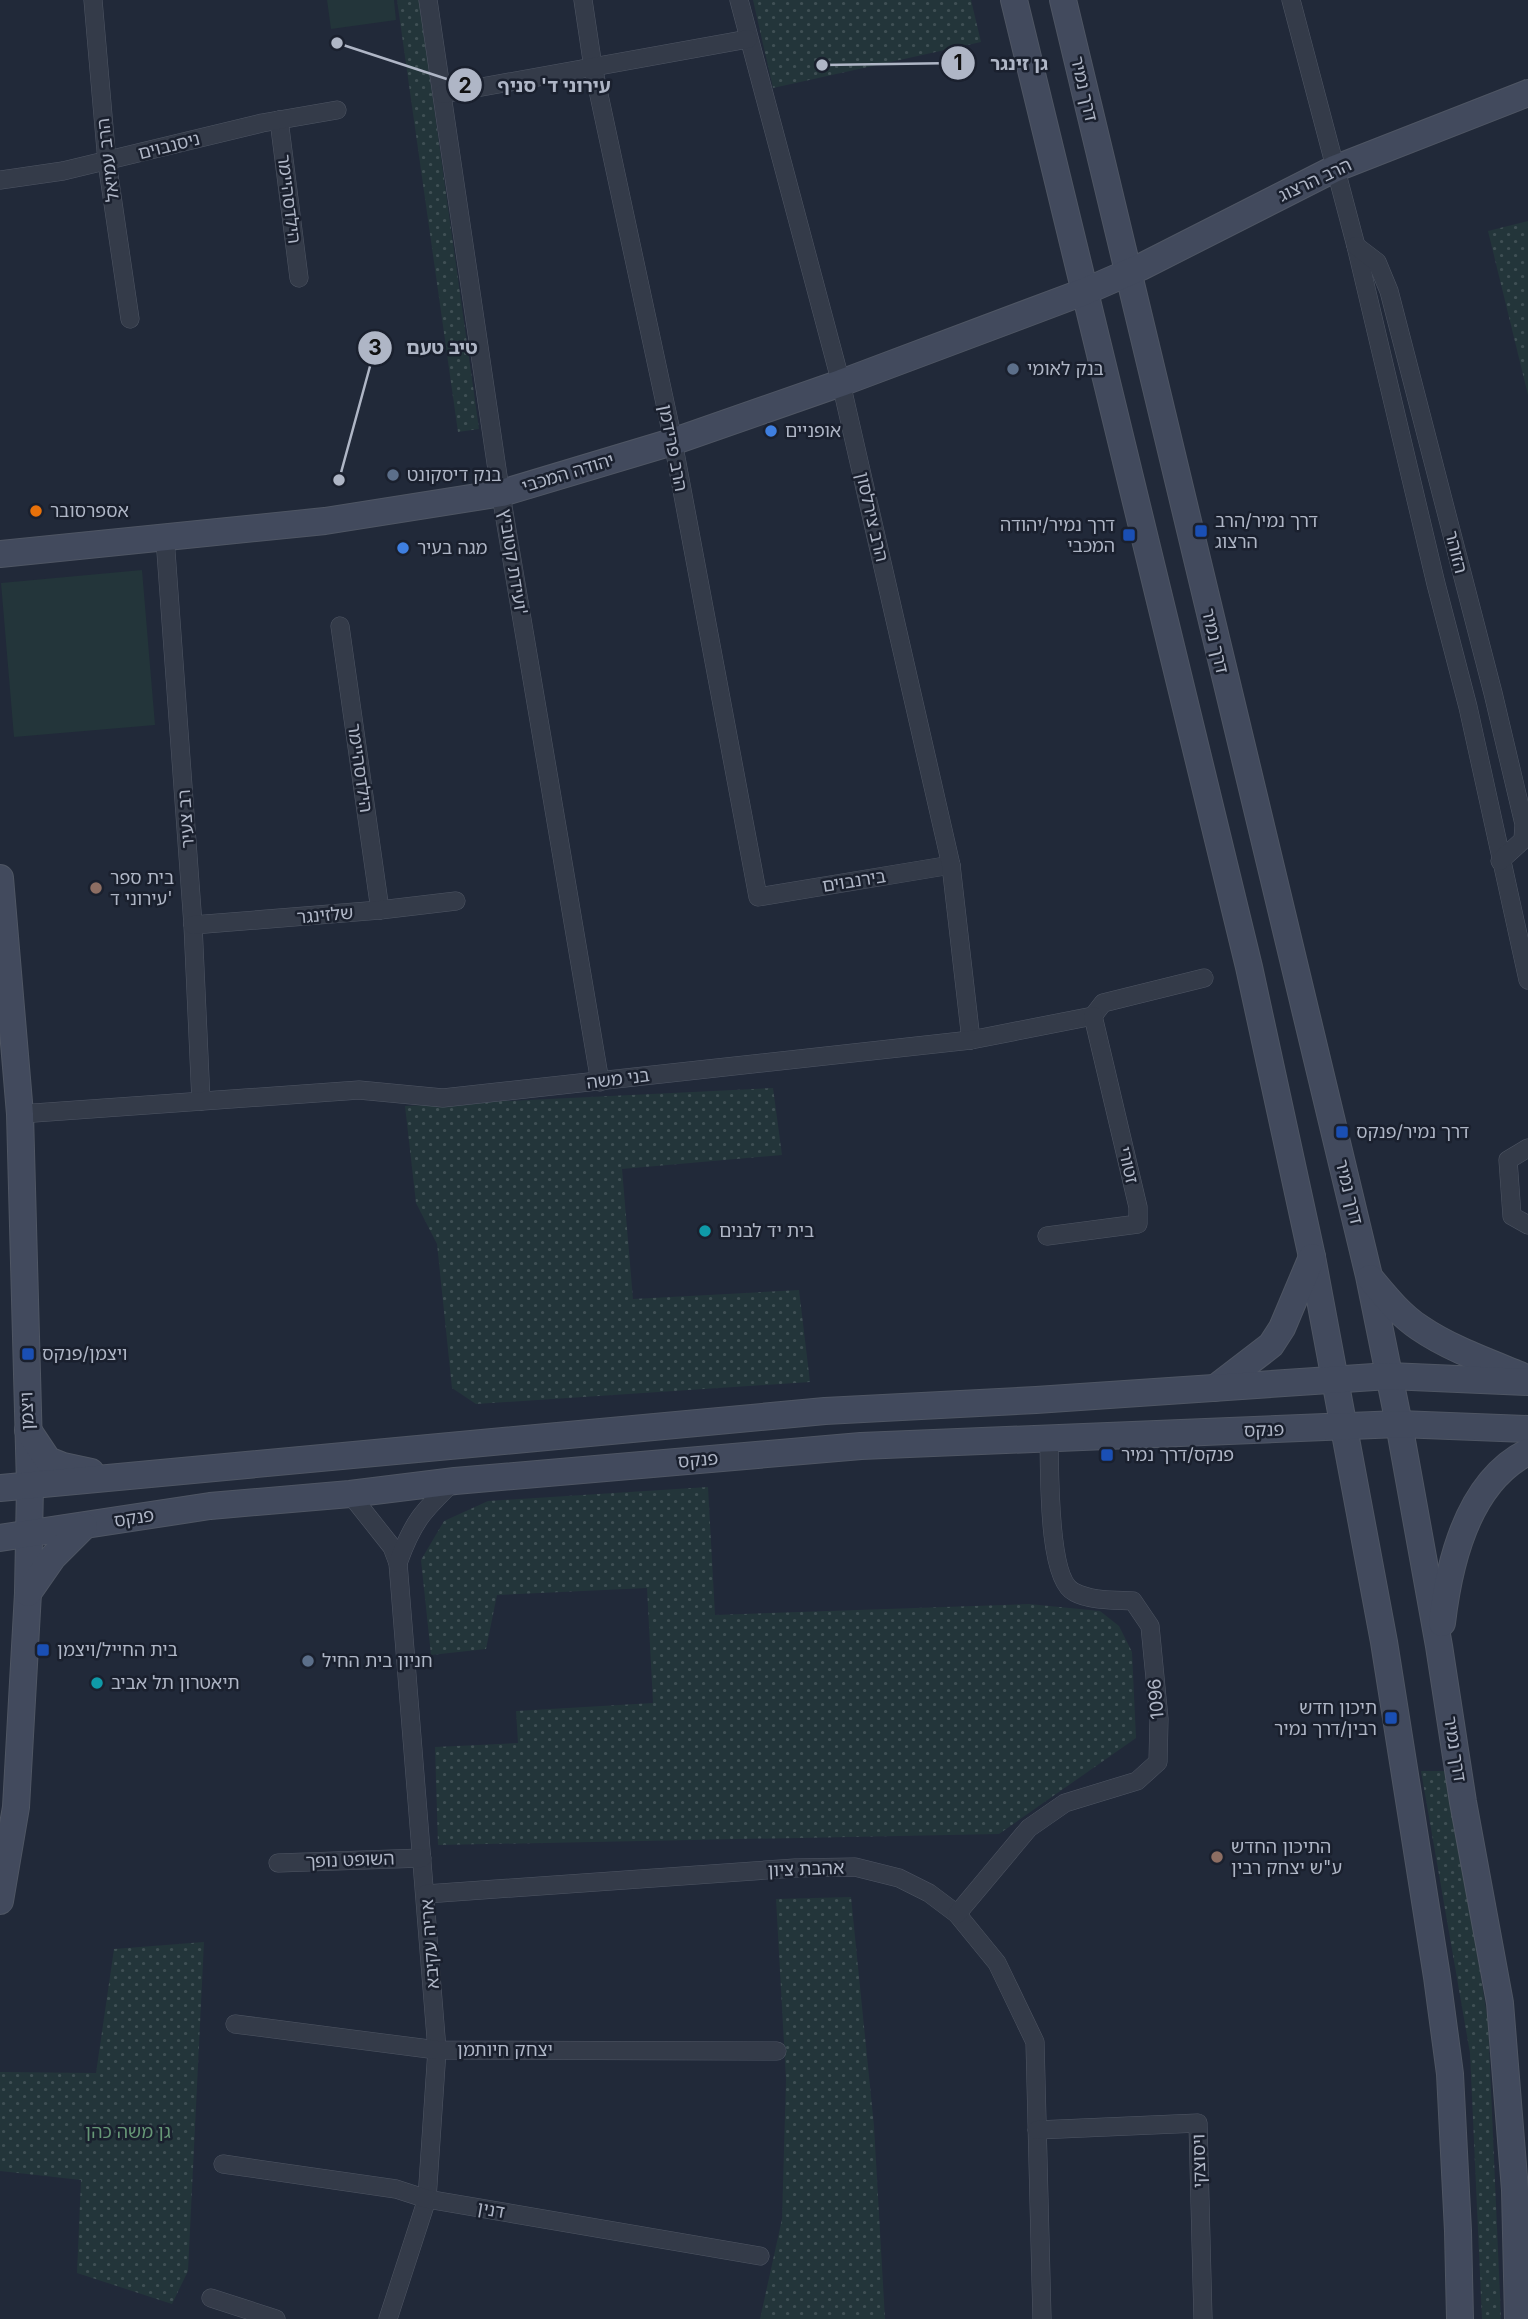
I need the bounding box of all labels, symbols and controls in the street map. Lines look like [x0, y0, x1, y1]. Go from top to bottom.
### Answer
callout: גן זינגר [941, 43, 1062, 83]
text: 1 [953, 50, 963, 75]
text: גן זינגר [990, 52, 1048, 75]
street label: דרך נמיר [1067, 54, 1102, 124]
callout: עירוני ד' סניף [448, 65, 624, 105]
text: 2 [458, 73, 472, 98]
text: עירוני ד' סניף [497, 74, 611, 97]
street label: הרב עמיאל [92, 117, 123, 203]
street label: ניסנבוים [136, 128, 202, 163]
street label: הילדסהיימר [274, 153, 305, 245]
street label: הרב הרצוג [1275, 154, 1355, 206]
callout: טיב טעם [358, 328, 492, 368]
text: 3 [368, 335, 382, 360]
text: טיב טעם [406, 336, 478, 359]
place label: בנק לאומי [1027, 358, 1104, 379]
marker: בנק לאומי [1005, 361, 1021, 377]
street label: הרב פרידמן [655, 403, 692, 493]
place label: אופניים [785, 420, 841, 441]
marker: אופניים [763, 423, 779, 439]
street label: יהודה המכבי [519, 449, 616, 496]
place label: בנק דיסקונט [407, 464, 502, 485]
marker: בנק דיסקונט [385, 467, 401, 483]
street label: הרב צירלסון [852, 470, 893, 564]
place label: אספרסובר [50, 500, 129, 521]
marker: אספרסובר [28, 503, 44, 519]
street label: ועידת קטוביץ' [495, 507, 532, 616]
place label: דרך נמיר/הרב הרצוג [1215, 510, 1318, 552]
place label: דרך נמיר/יהודה המכבי [1000, 514, 1115, 556]
marker: דרך נמיר/הרב הרצוג [1193, 523, 1209, 539]
marker: דרך נמיר/יהודה המכבי [1121, 527, 1137, 543]
street label: הזוהר [1441, 528, 1472, 575]
place label: מגה בעיר [417, 537, 487, 558]
marker: מגה בעיר [395, 540, 411, 556]
street label: דרך נמיר [1198, 606, 1233, 676]
street label: הילדסהיימר [344, 722, 377, 814]
street label: רב צעיר [173, 789, 198, 849]
street label: בירנבוים [821, 865, 887, 896]
place label: בית ספר עירוני ד' [110, 867, 174, 909]
marker: בית ספר עירוני ד' [88, 880, 104, 896]
street label: שלזינגר [296, 902, 354, 927]
street label: בני משה [585, 1064, 651, 1093]
place label: דרך נמיר/פנקס [1356, 1121, 1469, 1142]
marker: דרך נמיר/פנקס [1334, 1124, 1350, 1140]
street label: זטורי [1114, 1144, 1143, 1185]
street label: דרך נמיר [1331, 1157, 1368, 1227]
place label: בית יד לבנים [719, 1220, 814, 1241]
marker: בית יד לבנים [697, 1223, 713, 1239]
place label: ויצמן/פנקס [42, 1343, 128, 1364]
marker: ויצמן/פנקס [20, 1346, 36, 1362]
street label: ויצמן [15, 1391, 38, 1431]
street label: פנקס [1243, 1418, 1285, 1441]
place label: פנקס/דרך נמיר [1121, 1444, 1234, 1465]
street label: פנקס [677, 1447, 719, 1472]
marker: פנקס/דרך נמיר [1099, 1447, 1115, 1463]
street label: פנקס [112, 1504, 156, 1531]
place label: בית החייל/ויצמן [57, 1639, 178, 1660]
marker: בית החייל/ויצמן [35, 1642, 51, 1658]
place label: חניון בית החיל [322, 1650, 433, 1671]
marker: חניון בית החיל [300, 1653, 316, 1669]
place label: תיאטרון תל אביב [111, 1672, 240, 1693]
marker: תיאטרון תל אביב [89, 1675, 105, 1691]
street label: 1096 [1143, 1678, 1168, 1720]
place label: תיכון חדש רבין/דרך נמיר [1274, 1697, 1377, 1739]
marker: תיכון חדש רבין/דרך נמיר [1383, 1710, 1399, 1726]
street label: דרך נמיר [1440, 1715, 1471, 1783]
place label: התיכון החדש ע"ש יצחק רבין [1231, 1836, 1342, 1878]
street label: השופט נופך [305, 1847, 395, 1872]
marker: התיכון החדש ע"ש יצחק רבין [1209, 1849, 1225, 1865]
street label: אהבת ציון [767, 1857, 845, 1880]
street label: אריה עקיבא [416, 1898, 443, 1990]
street label: יצחק חיותמן [457, 2039, 553, 2060]
park label: גן משה כהן [85, 2121, 171, 2142]
street label: ויסוצקי [1188, 2134, 1209, 2188]
street label: דנין [476, 2197, 507, 2222]

